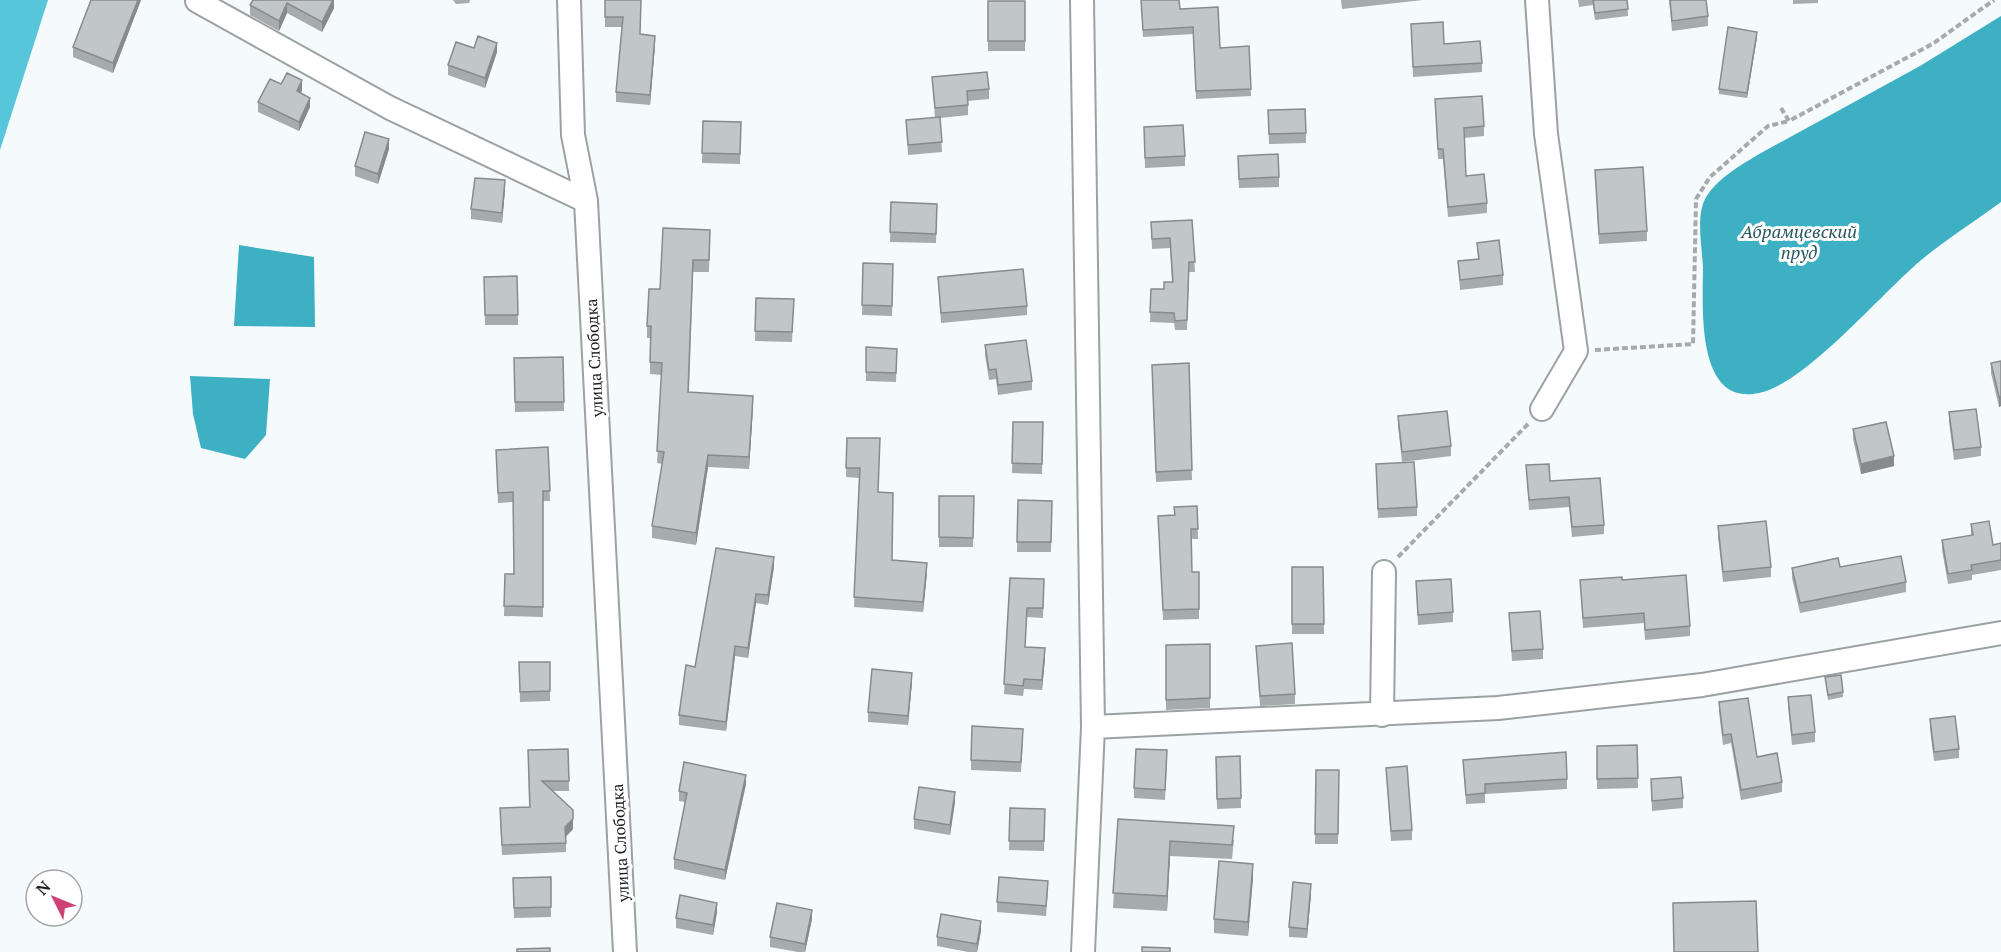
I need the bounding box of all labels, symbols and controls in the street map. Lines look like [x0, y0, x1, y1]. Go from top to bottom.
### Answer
water label: Абрамцевский пруд [1740, 219, 1857, 264]
street label: улица Слободка [580, 298, 608, 419]
street label: улица Слободка [606, 783, 634, 904]
north arrow [24, 868, 84, 928]
text: N [31, 876, 55, 900]

